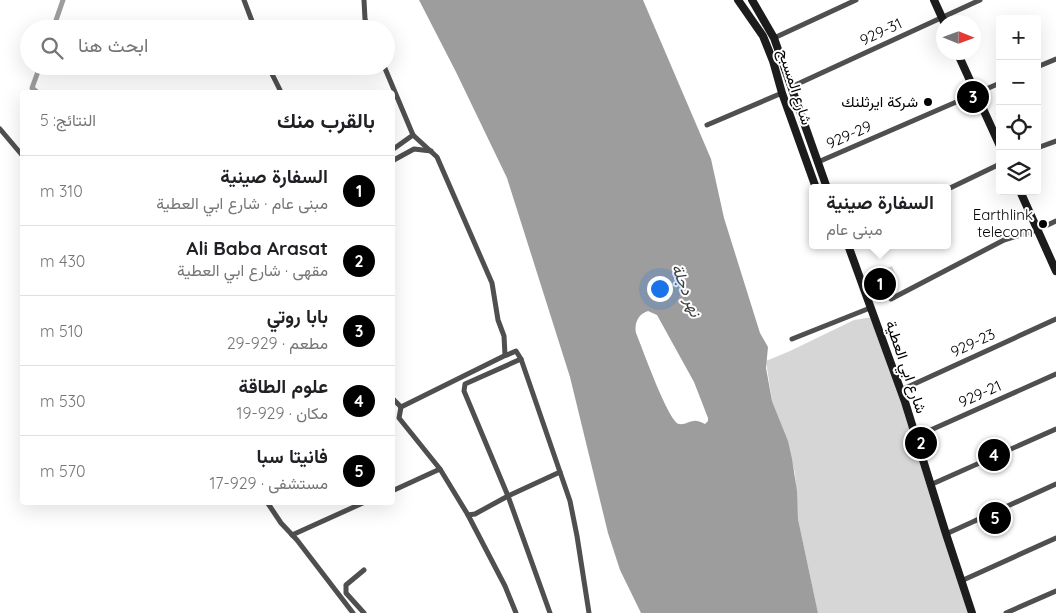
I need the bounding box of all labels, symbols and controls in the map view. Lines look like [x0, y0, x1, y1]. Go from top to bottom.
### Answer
street label: 929-31 [857, 14, 905, 50]
north arrow [936, 15, 981, 60]
map controls [996, 15, 1041, 195]
button: + [996, 15, 1041, 60]
search box [20, 20, 395, 75]
text: ابحث هنا [78, 33, 148, 57]
icon: search [38, 34, 66, 62]
street label: شارع المسبح [772, 46, 817, 128]
button: − [996, 60, 1041, 105]
pin: 3 [957, 78, 989, 116]
place label: شركة ايرثلنك [841, 92, 918, 111]
marker: شركة ايرثلنك [922, 96, 934, 108]
button: locate [996, 105, 1041, 150]
text: بالقرب منك [277, 107, 375, 133]
text: النتائج: 5 [40, 110, 96, 130]
street label: 929-29 [823, 116, 874, 153]
button: layers [996, 150, 1041, 195]
text: السفارة صينية [220, 164, 328, 188]
text: 310 m [40, 181, 83, 201]
text: 1 [356, 181, 362, 201]
popup [809, 184, 951, 249]
text: السفارة صينية [826, 190, 934, 214]
text: مبنى عام · شارع ابي العطية [156, 193, 328, 213]
place label: Earthlink telecom [973, 205, 1033, 241]
marker: Earthlink telecom [1037, 218, 1049, 230]
text: مبنى عام [826, 219, 882, 239]
text: Ali Baba Arasat [186, 236, 328, 260]
text: 430 m [40, 251, 85, 271]
text: 2 [354, 251, 364, 271]
text: مقهى · شارع ابي العطية [177, 260, 328, 280]
water label: نهر دجلة [667, 261, 707, 321]
pin: 1 [864, 265, 896, 303]
your location [647, 276, 673, 302]
text: بابا روتي [267, 304, 328, 328]
street label: شارع ابي العطية [878, 318, 931, 417]
text: 510 m [40, 321, 83, 341]
text: 3 [355, 321, 363, 341]
street label: 929-23 [947, 324, 998, 361]
text: مطعم · 929-29 [227, 333, 328, 353]
text: علوم الطاقة [239, 374, 328, 398]
street label: 929-21 [955, 376, 1004, 411]
text: 530 m [40, 391, 86, 411]
text: 4 [354, 391, 364, 411]
text: مكان · 929-19 [237, 403, 328, 423]
pin: 2 [905, 424, 937, 462]
pin: 4 [978, 436, 1010, 474]
text: فانيتا سبا [257, 444, 328, 468]
text: 570 m [40, 461, 85, 481]
text: 5 [354, 461, 364, 481]
text: مستشفى · 929-17 [209, 473, 328, 493]
pin: 5 [979, 499, 1011, 537]

